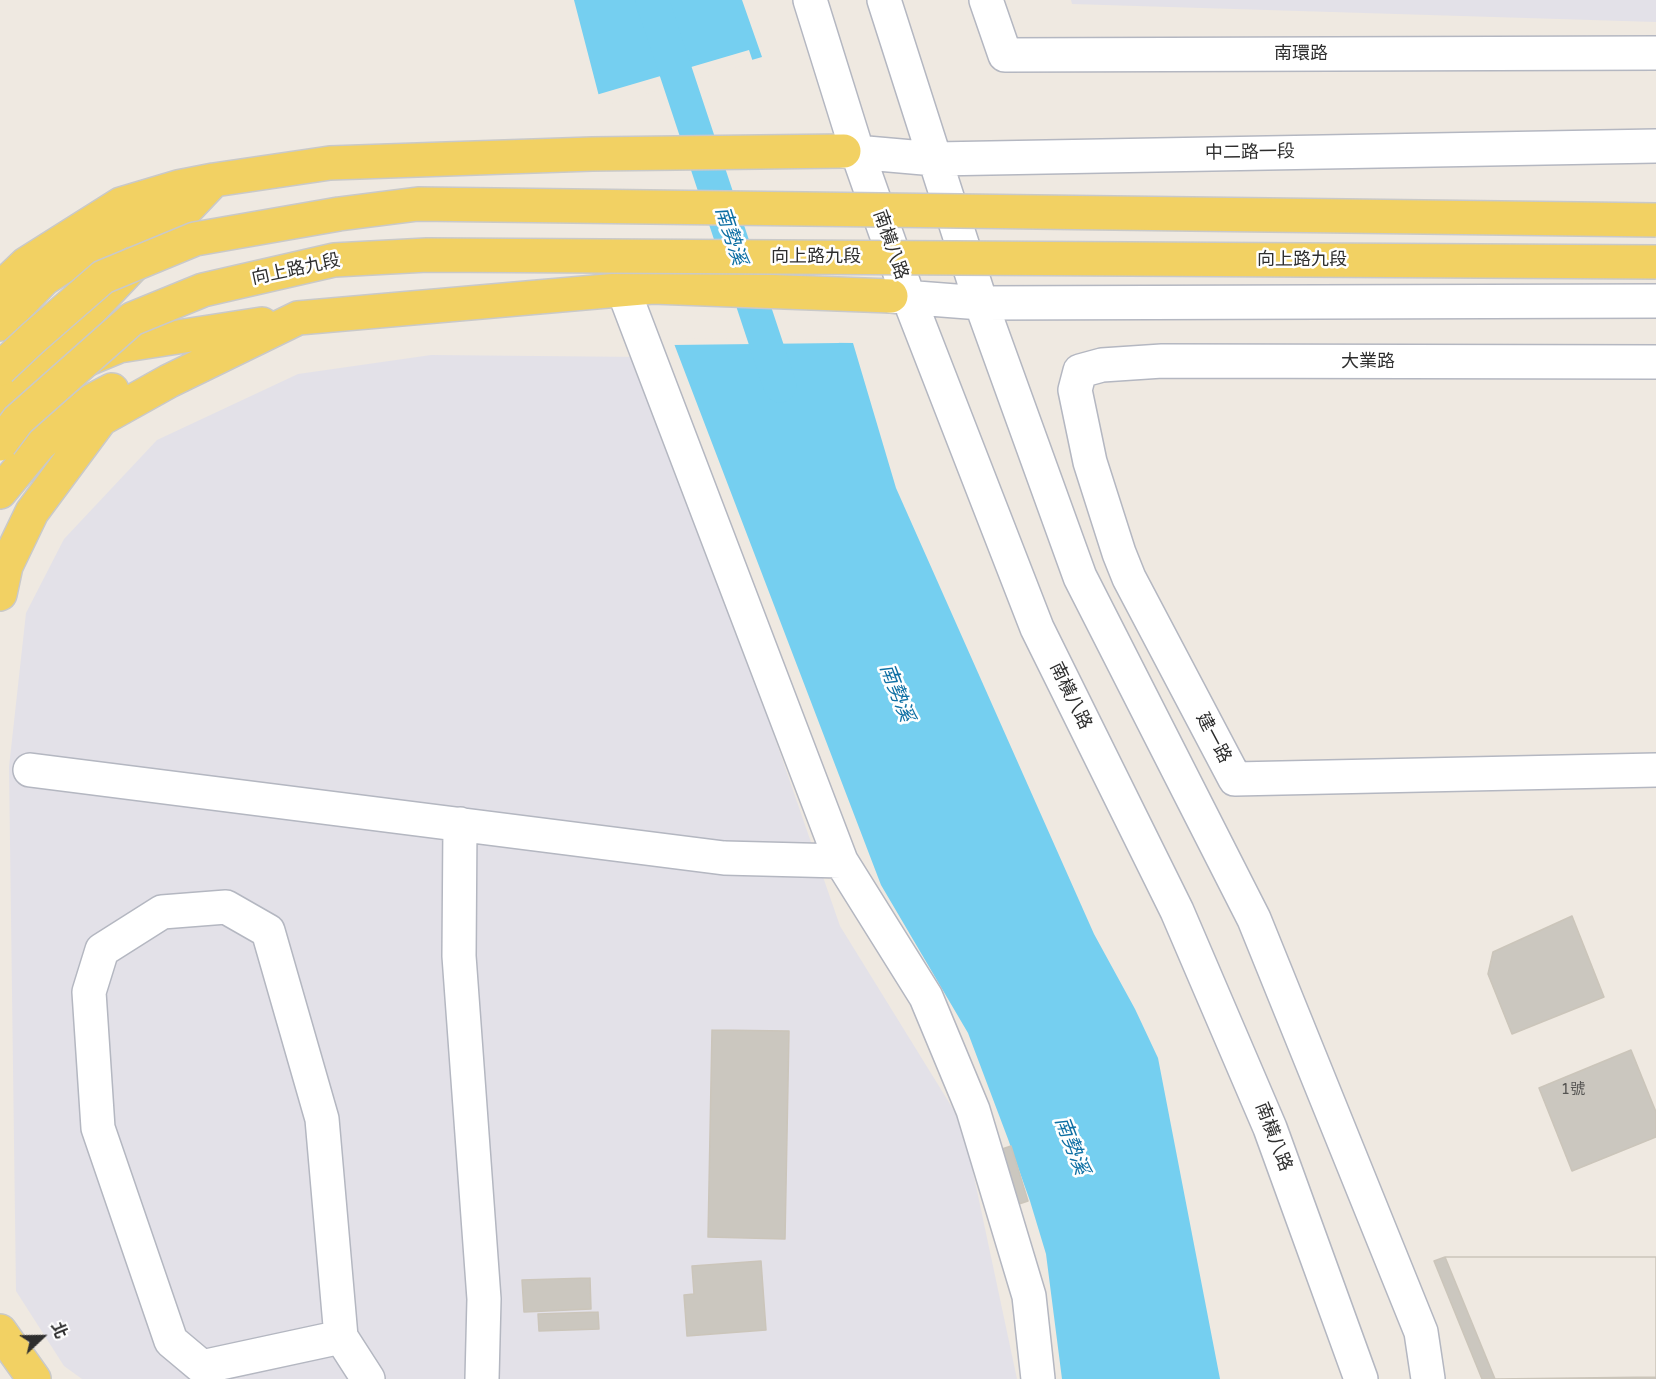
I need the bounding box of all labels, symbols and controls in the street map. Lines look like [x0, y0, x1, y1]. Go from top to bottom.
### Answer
street label: 南環路 [1274, 43, 1328, 65]
street label: 中二路一段 [1205, 141, 1295, 165]
water label: 南勢溪 [709, 204, 751, 268]
street label: 南橫八路 [868, 207, 912, 283]
street label: 向上路九段 [771, 246, 861, 268]
street label: 向上路九段 [1257, 249, 1347, 271]
street label: 向上路九段 [250, 250, 342, 290]
street label: 大業路 [1341, 351, 1395, 373]
street label: 南橫八路 [1045, 659, 1095, 733]
water label: 南勢溪 [874, 661, 918, 725]
street label: 建一路 [1191, 709, 1235, 767]
house number: 1號 [1561, 1081, 1585, 1099]
street label: 南橫八路 [1250, 1100, 1296, 1174]
water label: 南勢溪 [1049, 1114, 1093, 1178]
north arrow [12, 1307, 72, 1367]
text: 北 [46, 1319, 71, 1341]

